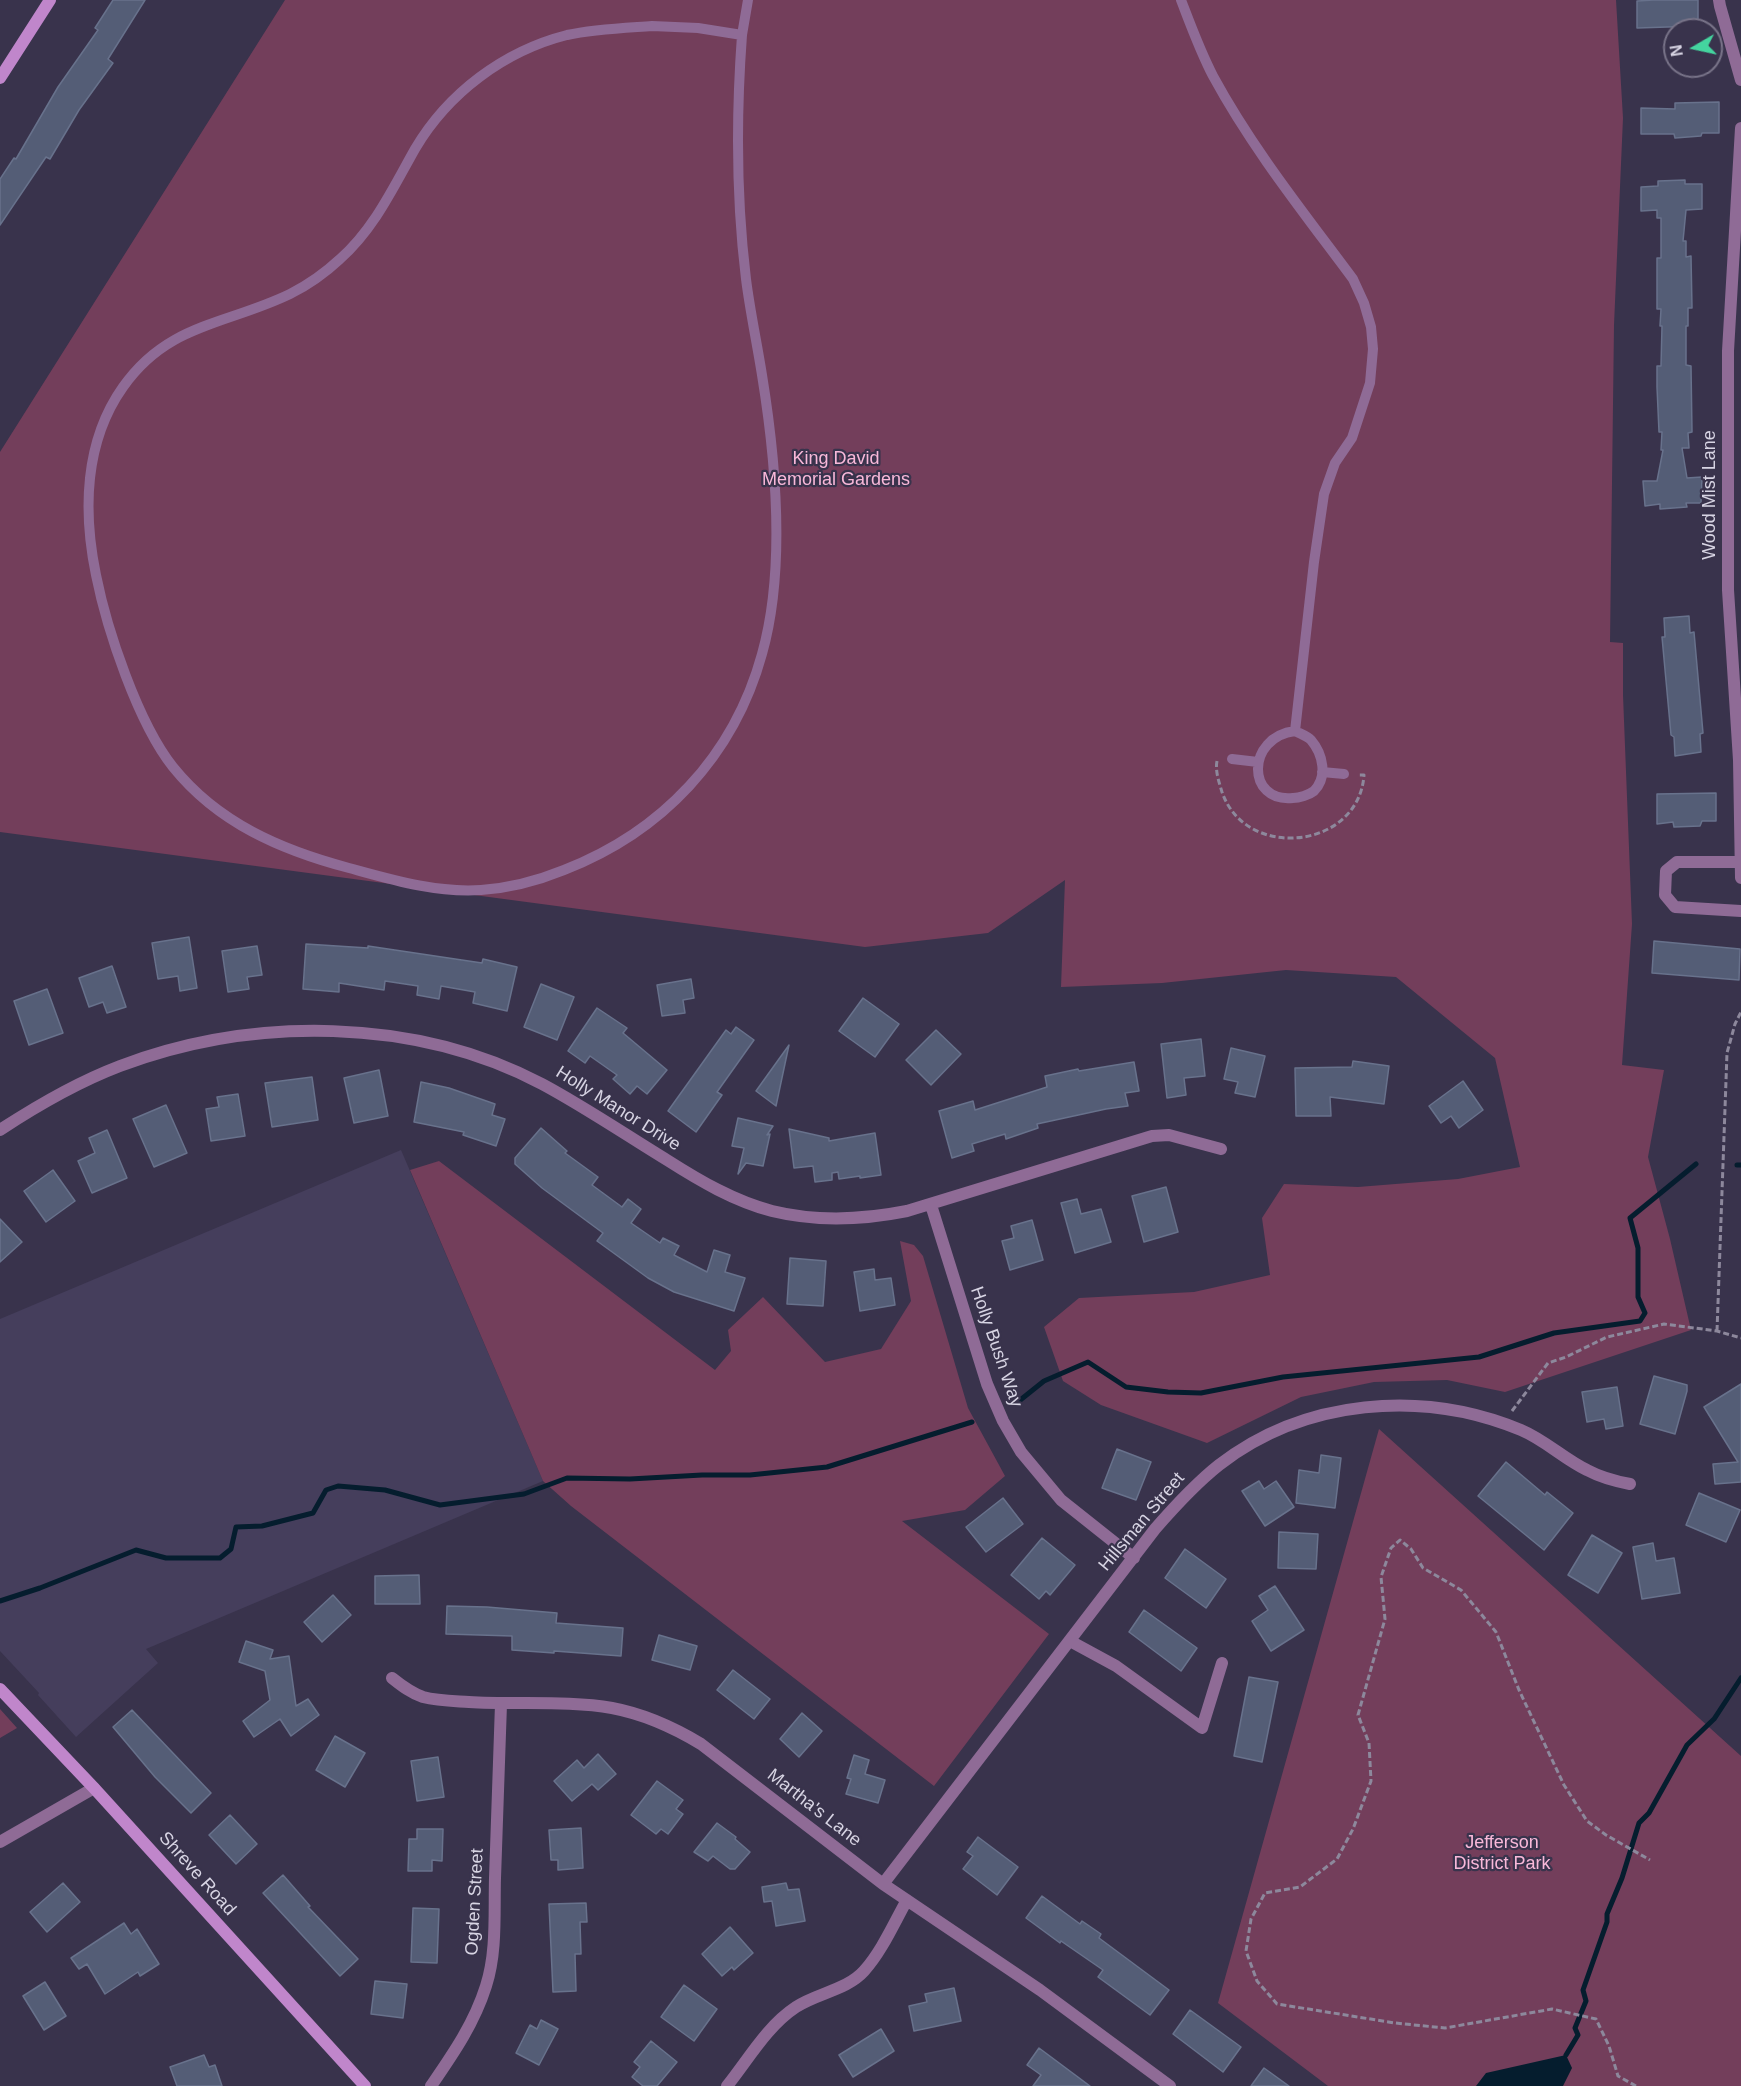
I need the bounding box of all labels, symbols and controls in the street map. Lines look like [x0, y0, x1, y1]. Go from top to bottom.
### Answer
north arrow [1663, 18, 1723, 78]
text: N [1667, 44, 1686, 58]
street label: Wood Mist Lane [1699, 430, 1721, 560]
park label: King David Memorial Gardens [762, 448, 910, 490]
street label: Holly Manor Drive [552, 1062, 684, 1156]
street label: Holly Bush Way [965, 1284, 1027, 1410]
street label: Hillsman Street [1095, 1468, 1189, 1576]
street label: Martha's Lane [763, 1765, 865, 1851]
street label: Shreve Road [154, 1828, 240, 1920]
park label: Jefferson District Park [1453, 1832, 1551, 1874]
street label: Ogden Street [461, 1848, 489, 1956]

